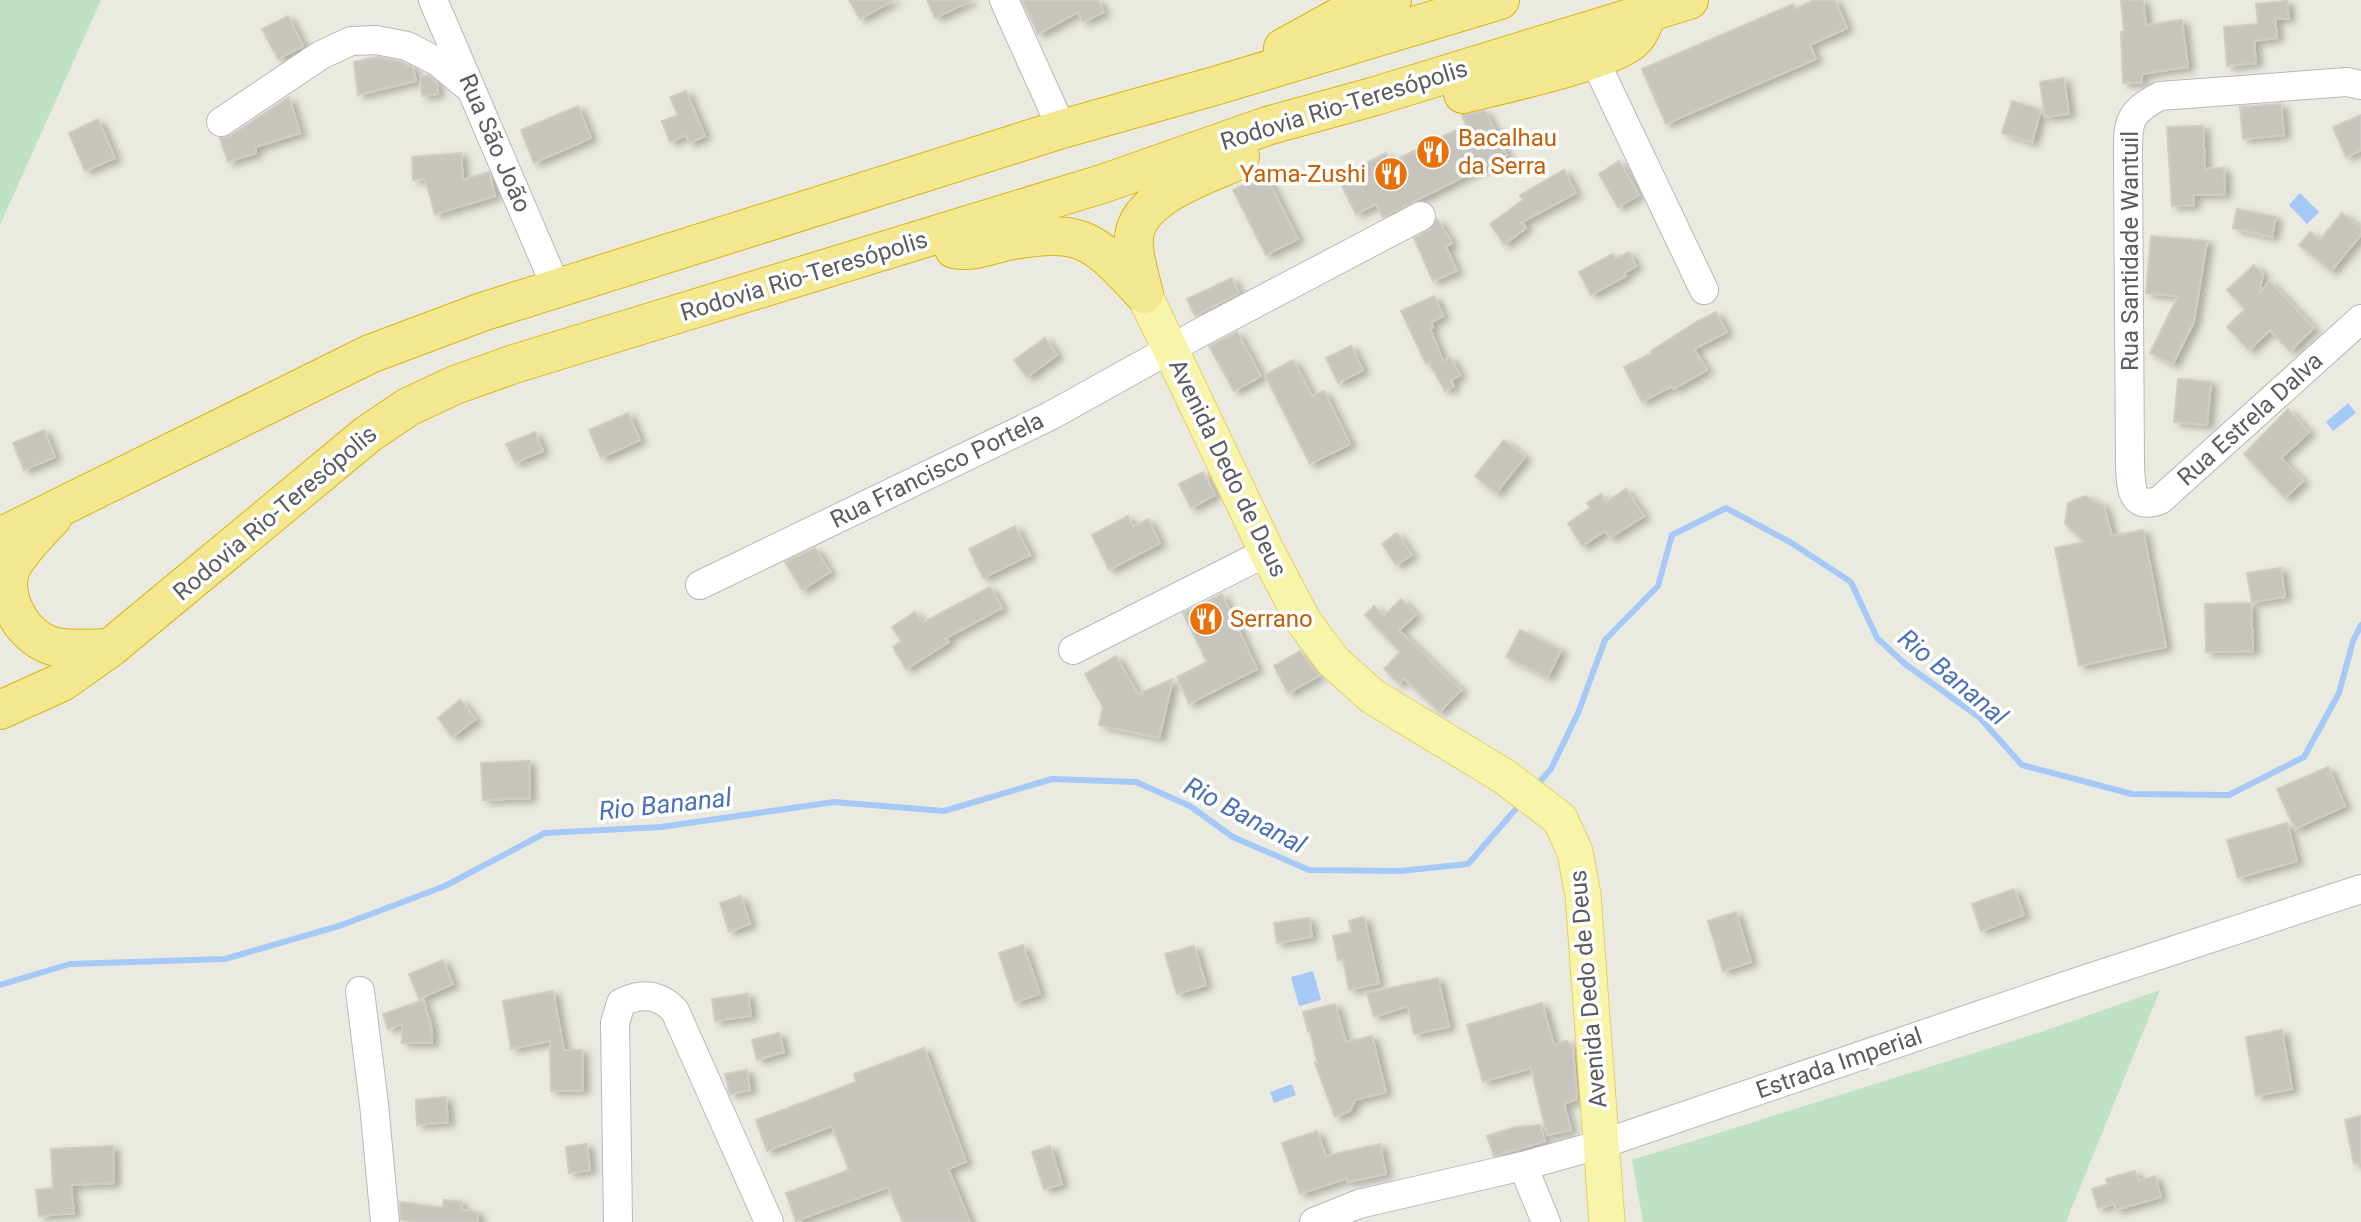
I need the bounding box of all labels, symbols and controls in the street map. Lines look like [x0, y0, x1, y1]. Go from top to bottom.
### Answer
street label: Rodovia Rio-Teresópolis [1217, 54, 1471, 156]
street label: Rua São João [453, 70, 537, 216]
place label: Bacalhau da Serra [1458, 124, 1557, 180]
street label: Rua Santidade Wantuil [2116, 131, 2144, 371]
restaurant icon: Bacalhau da Serra [1414, 133, 1452, 171]
restaurant icon: Yama-Zushi [1372, 155, 1410, 193]
place label: Yama-Zushi [1240, 160, 1366, 188]
street label: Rodovia Rio-Teresópolis [677, 225, 931, 327]
street label: Rua Estrela Dalva [2172, 347, 2328, 491]
street label: Avenida Dedo de Deus [1163, 355, 1293, 581]
street label: Rua Francisco Portela [826, 406, 1048, 534]
street label: Rodovia Rio-Teresópolis [168, 420, 382, 606]
restaurant icon: Serrano [1187, 600, 1225, 638]
place label: Serrano [1230, 605, 1313, 633]
water label: Rio Bananal [1892, 623, 2014, 732]
water label: Rio Bananal [1179, 770, 1312, 860]
water label: Rio Bananal [597, 782, 734, 826]
street label: Avenida Dedo de Deus [1564, 869, 1612, 1109]
street label: Estrada Imperial [1752, 1021, 1926, 1105]

